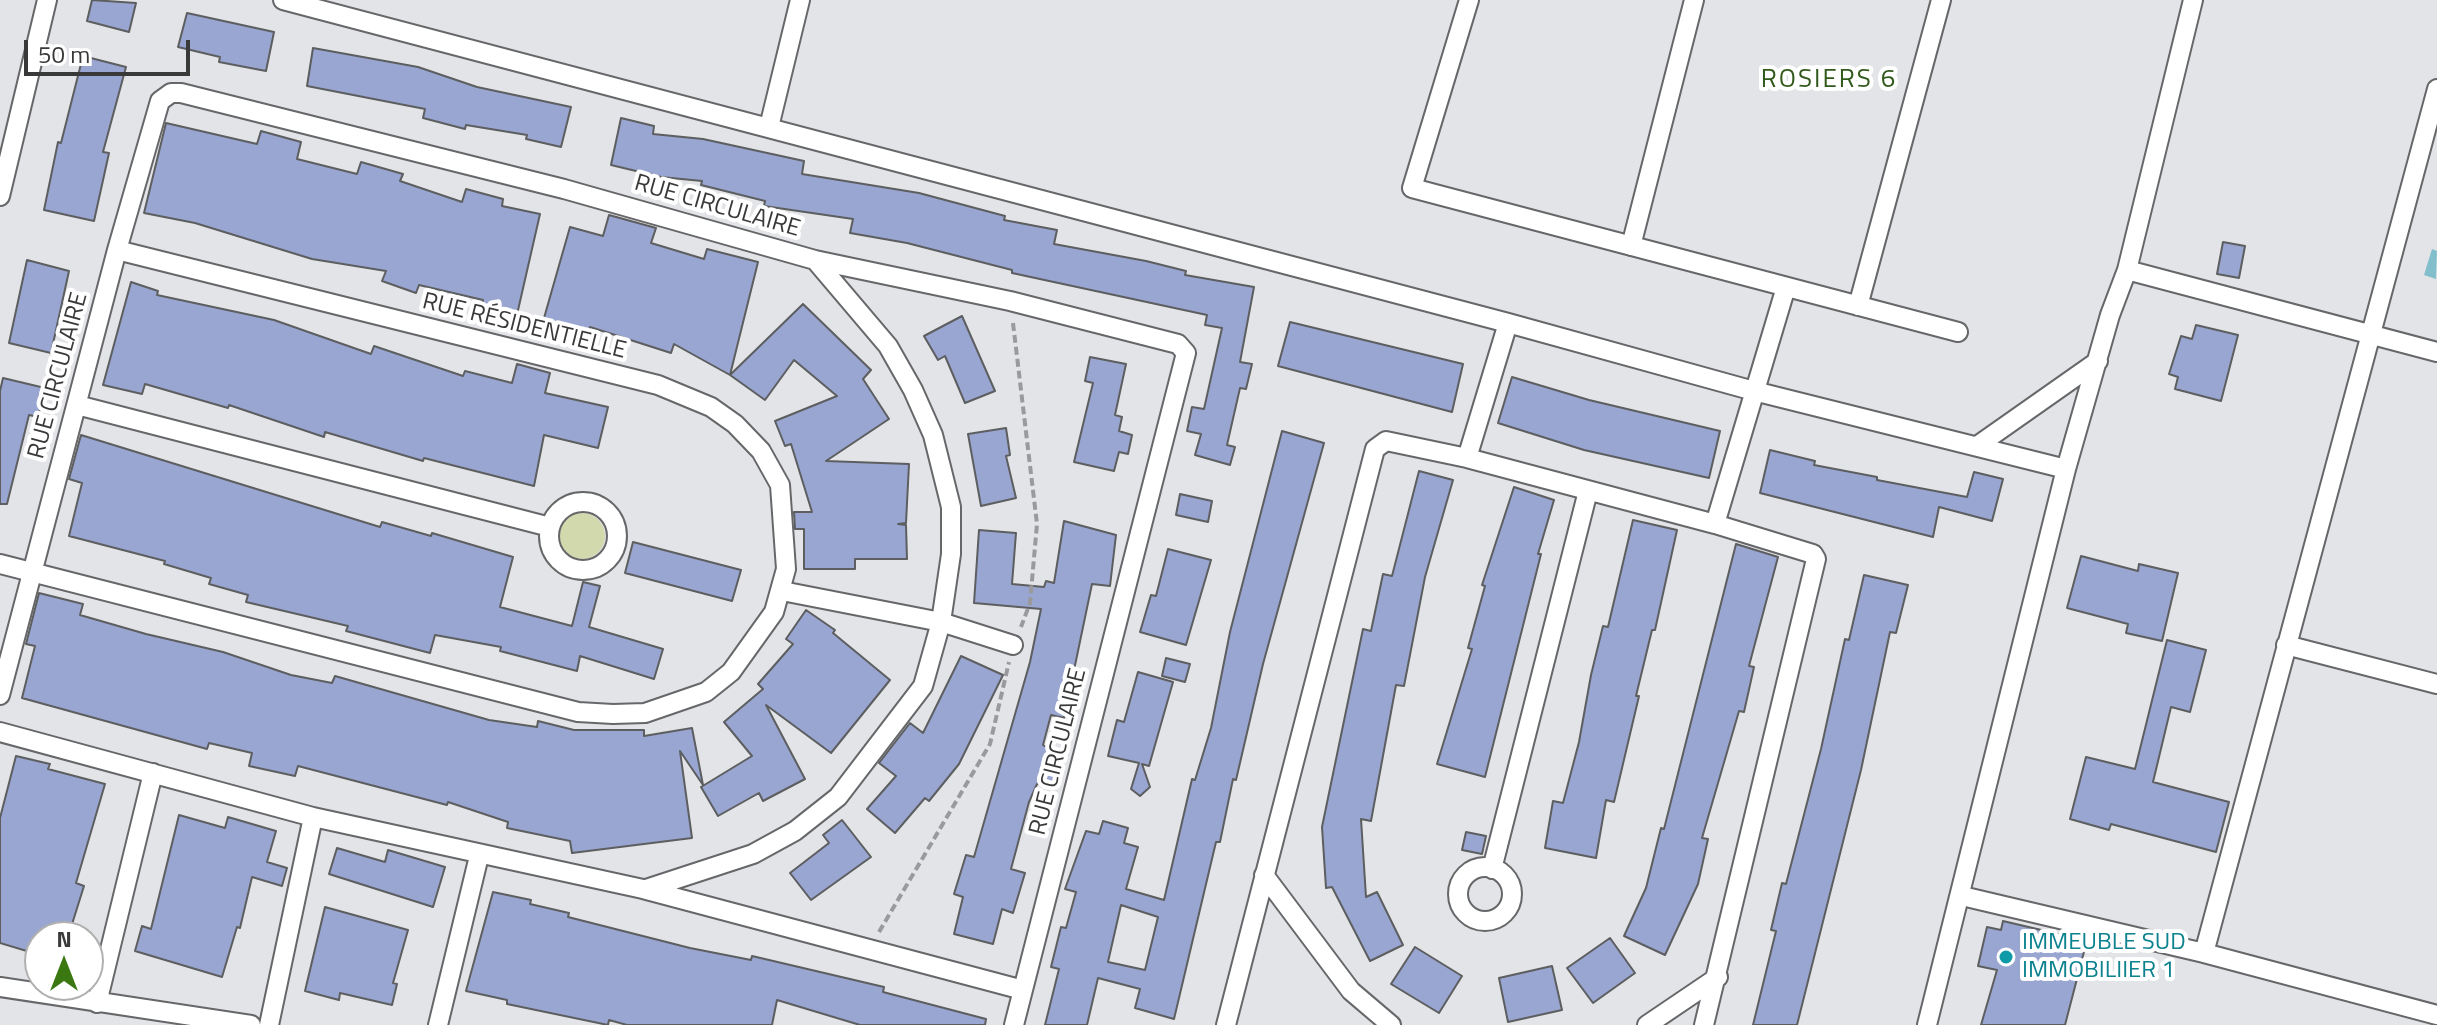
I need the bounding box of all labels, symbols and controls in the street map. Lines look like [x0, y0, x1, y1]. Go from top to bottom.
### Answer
scale bar [28, 24, 194, 74]
text: 50 m [38, 36, 90, 72]
district label: ROSIERS 6 [1761, 65, 1897, 97]
street label: RUE CIRCULAIRE [631, 170, 803, 244]
street label: RUE RÉSIDENTIELLE [419, 288, 629, 366]
street label: RUE CIRCULAIRE [23, 290, 95, 462]
street label: RUE CIRCULAIRE [1024, 666, 1094, 838]
north arrow [24, 921, 104, 1001]
text: N [56, 922, 72, 956]
place label: IMMEUBLE SUD IMMOBILIIER 1 [2022, 929, 2186, 985]
marker: IMMEUBLE SUD IMMOBILIIER 1 [1997, 948, 2015, 966]

